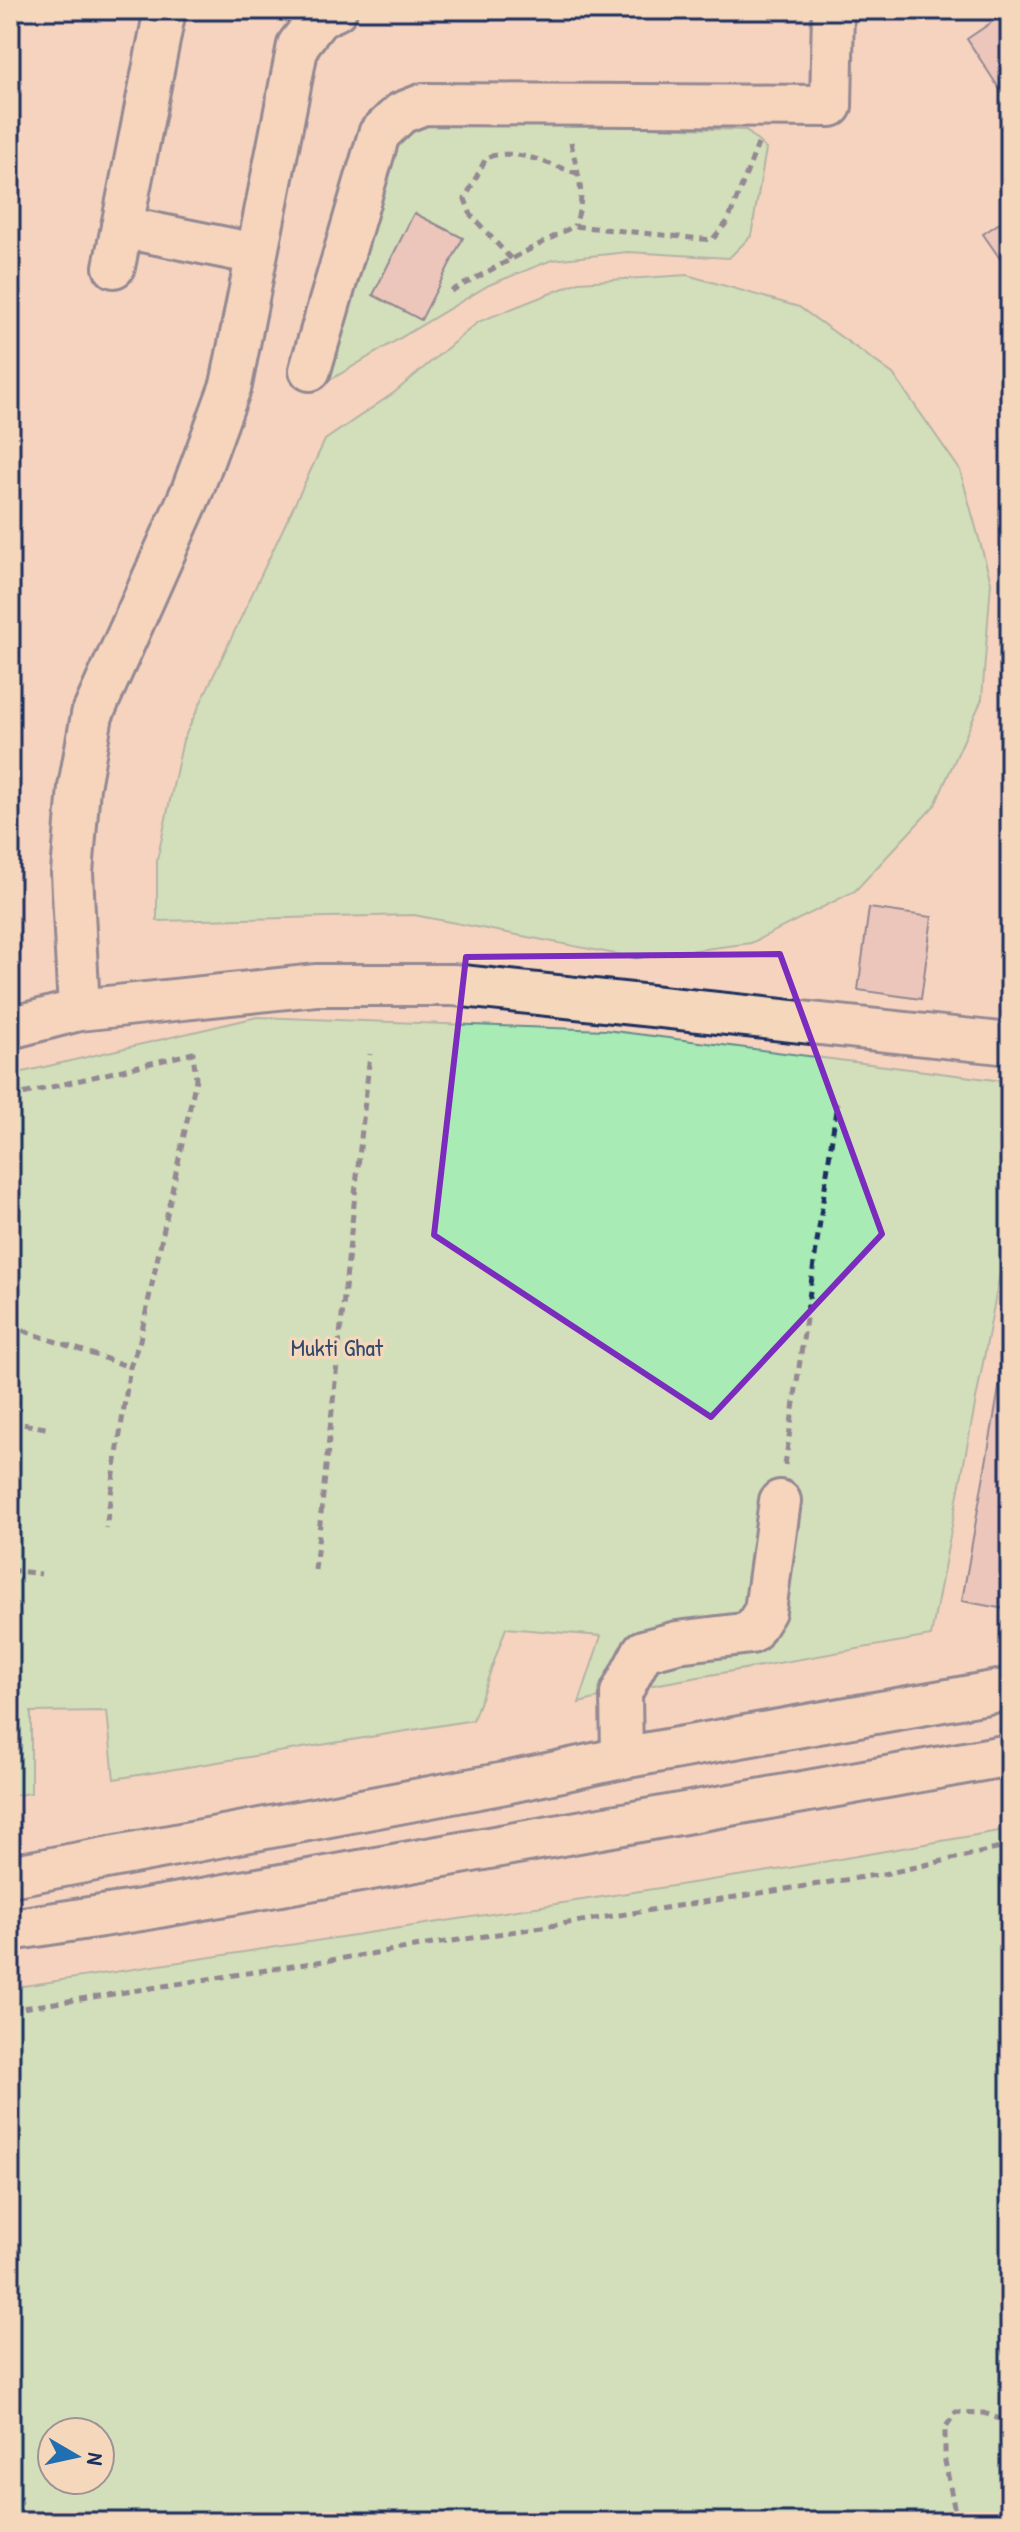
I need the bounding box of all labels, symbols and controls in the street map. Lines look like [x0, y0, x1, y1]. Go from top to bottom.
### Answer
park label: Mukti Ghat [291, 1331, 384, 1363]
north arrow [36, 2416, 116, 2496]
text: N [80, 2451, 111, 2468]

